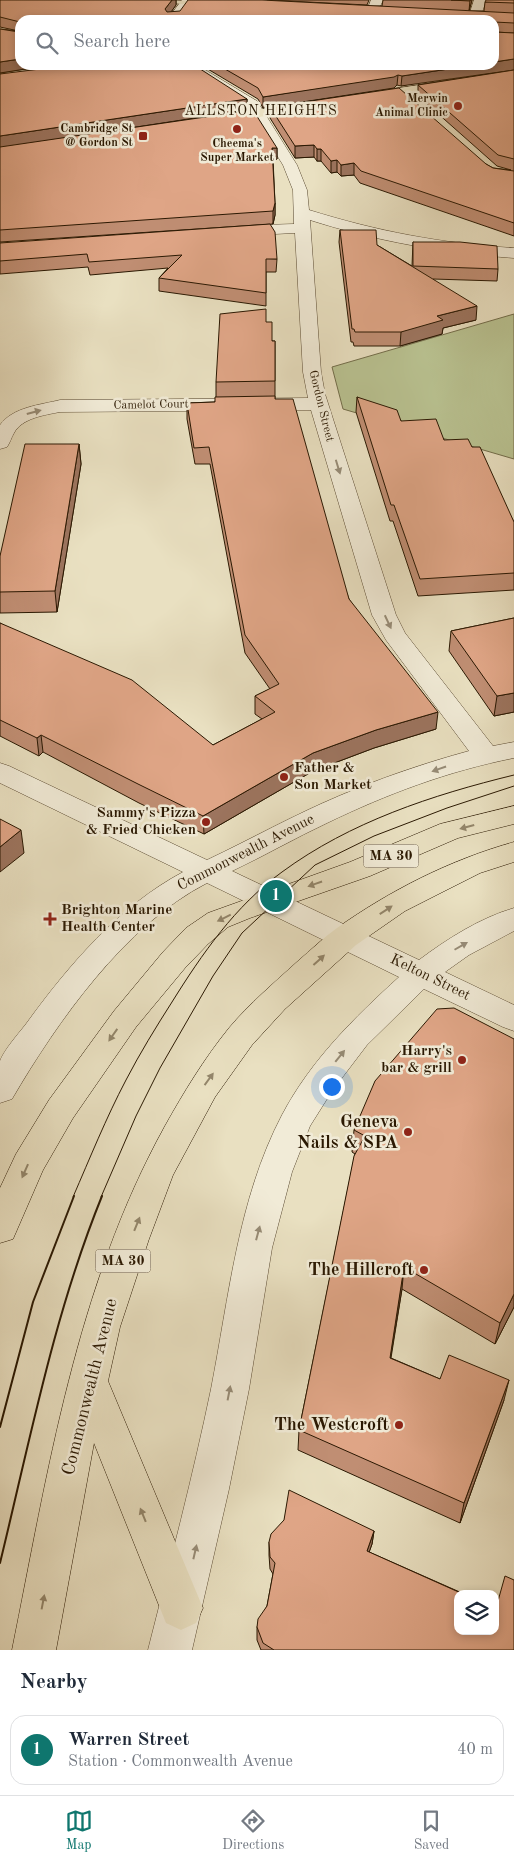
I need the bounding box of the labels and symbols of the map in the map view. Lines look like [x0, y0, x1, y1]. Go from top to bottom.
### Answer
place label: Merwin Animal Clinic [375, 93, 448, 119]
marker: Merwin Animal Clinic [452, 100, 464, 112]
district label: ALLSTON HEIGHTS [184, 104, 338, 118]
place label: Cambridge St @ Gordon St [60, 123, 134, 149]
marker: Cheema's Super Market [231, 123, 243, 135]
marker: Cambridge St @ Gordon St [137, 130, 149, 142]
place label: Cheema's Super Market [200, 138, 274, 164]
street label: Gordon Street [306, 369, 336, 443]
street label: Camelot Court [113, 398, 189, 412]
one-way arrow [26, 408, 41, 416]
one-way arrow [335, 460, 342, 475]
one-way arrow [384, 615, 392, 629]
place label: Father & Son Market [294, 761, 372, 793]
one-way arrow [431, 765, 446, 773]
marker: Father & Son Market [278, 771, 290, 783]
place label: Sammy's Pizza & Fried Chicken [86, 806, 196, 838]
street label: Commonwealth Avenue [175, 812, 317, 894]
marker: Sammy's Pizza & Fried Chicken [200, 816, 212, 828]
one-way arrow [459, 823, 474, 831]
road number: MA 30 [364, 844, 418, 868]
pin: 1 [260, 877, 292, 915]
one-way arrow [307, 881, 322, 889]
place label: Brighton Marine Health Center [61, 903, 172, 935]
one-way arrow [379, 905, 393, 915]
marker: Brighton Marine Health Center [43, 912, 57, 926]
one-way arrow [217, 914, 231, 922]
one-way arrow [454, 942, 469, 950]
street label: Kelton Street [388, 952, 472, 1004]
one-way arrow [313, 955, 326, 966]
one-way arrow [108, 1028, 118, 1042]
place label: Harry's bar & grill [381, 1044, 452, 1076]
one-way arrow [335, 1050, 346, 1063]
marker: Harry's bar & grill [456, 1054, 468, 1066]
one-way arrow [204, 1072, 214, 1086]
your location [319, 1074, 345, 1100]
place label: Geneva Nails & SPA [297, 1113, 398, 1152]
marker: Geneva Nails & SPA [402, 1126, 414, 1138]
one-way arrow [20, 1164, 28, 1178]
one-way arrow [133, 1216, 141, 1231]
one-way arrow [254, 1226, 262, 1241]
road number: MA 30 [96, 1250, 150, 1272]
place label: The Hillcroft [308, 1261, 414, 1279]
marker: The Hillcroft [418, 1264, 430, 1276]
street label: Commonwealth Avenue [59, 1297, 121, 1477]
one-way arrow [225, 1385, 233, 1400]
place label: The Westcroft [274, 1416, 389, 1434]
marker: The Westcroft [393, 1419, 405, 1431]
one-way arrow [139, 1507, 147, 1522]
one-way arrow [191, 1544, 199, 1559]
one-way arrow [40, 1594, 48, 1610]

